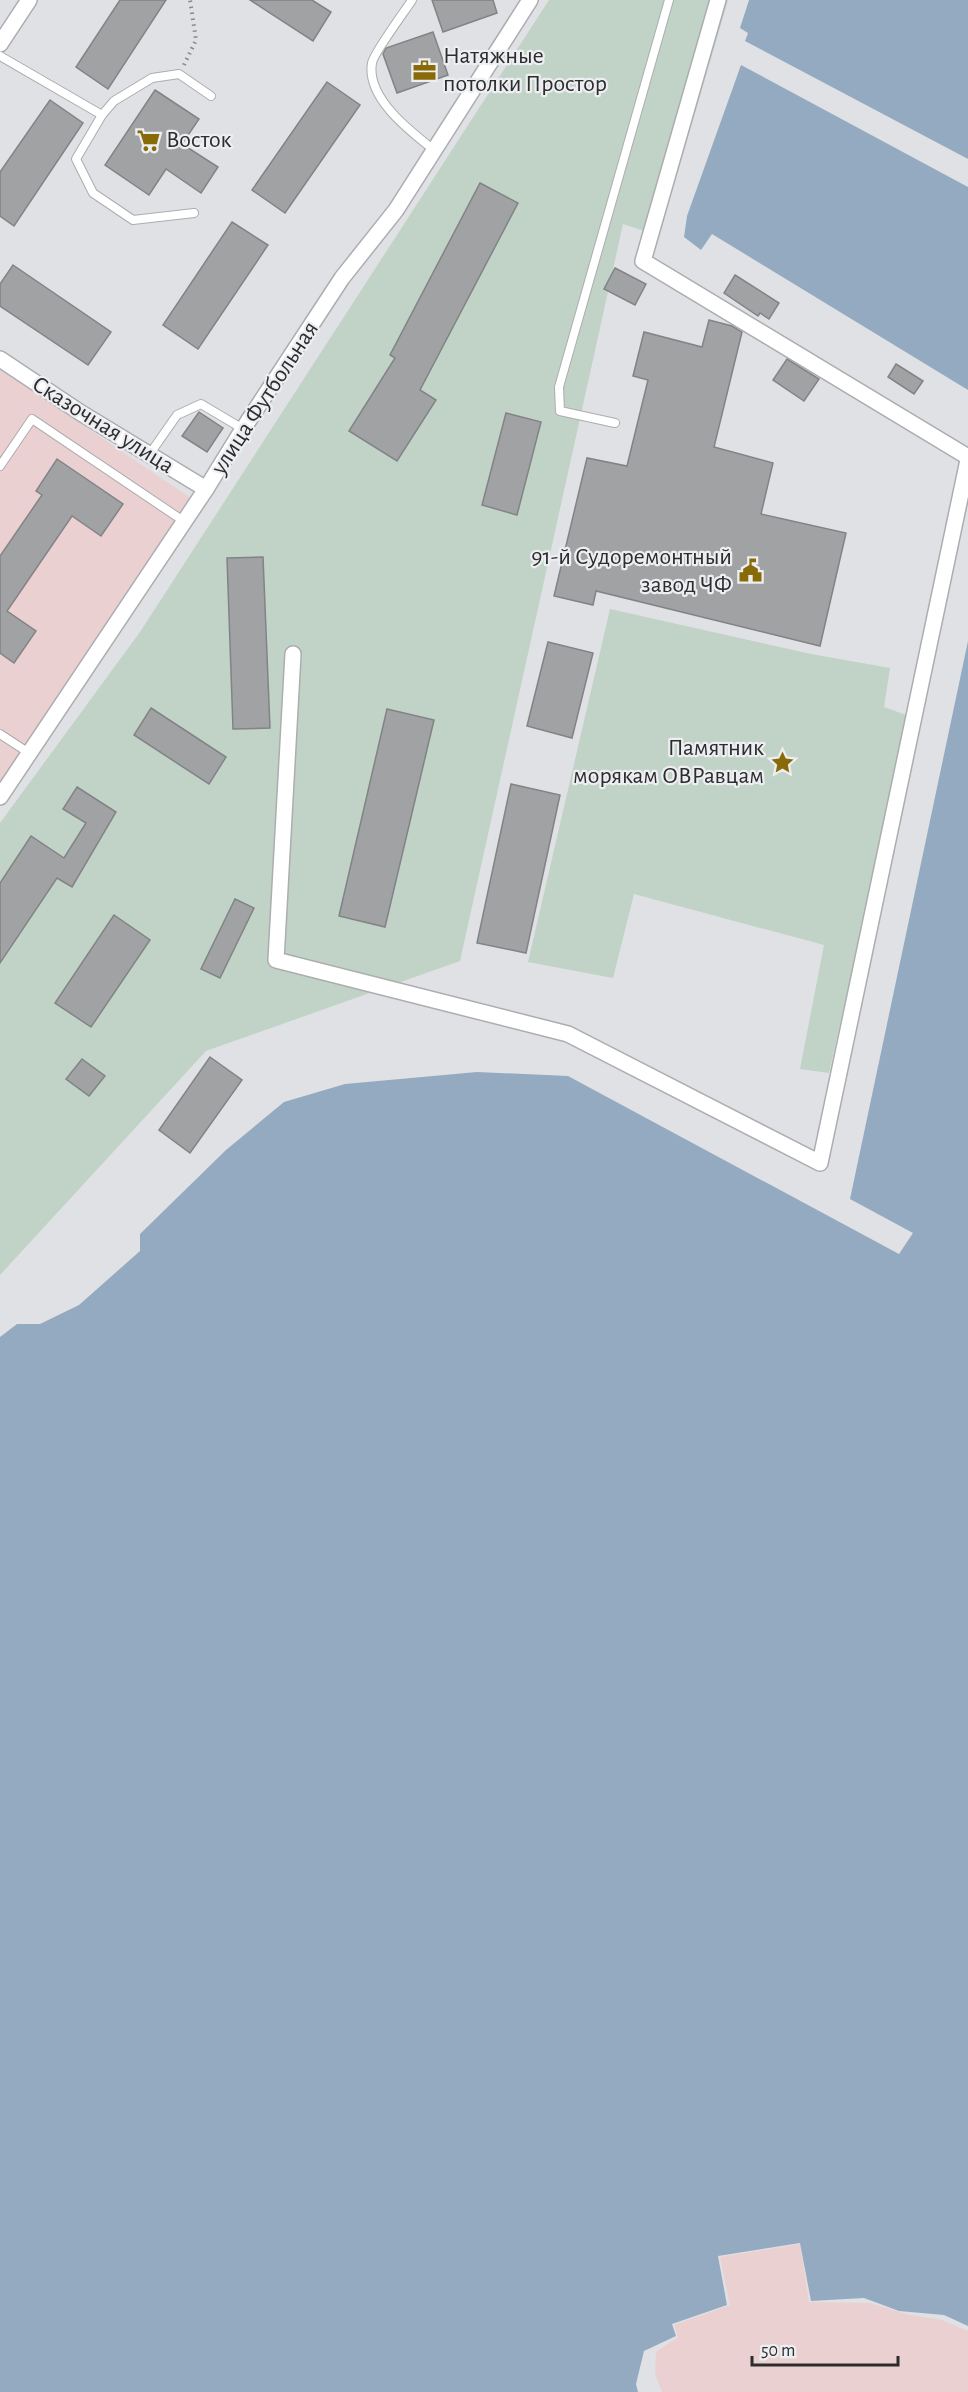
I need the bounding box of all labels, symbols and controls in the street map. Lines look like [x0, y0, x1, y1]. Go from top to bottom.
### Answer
place label: Натяжные потолки Простор [443, 44, 607, 96]
office icon: Натяжные потолки Простор [412, 57, 438, 83]
supermarket icon: Восток [135, 127, 161, 153]
place label: Восток [166, 128, 231, 152]
street label: улица Футбольная [206, 317, 323, 480]
street label: Сказочная улица [28, 372, 178, 478]
place label: 91-й Судоремонтный завод ЧФ [531, 545, 732, 597]
public building icon: 91-й Судоремонтный завод ЧФ [737, 558, 763, 584]
place label: Памятник морякам ОВРавцам [573, 736, 764, 788]
place icon: Памятник морякам ОВРавцам [769, 749, 795, 775]
scale bar [752, 2329, 898, 2367]
text: 50 m [761, 2342, 795, 2360]

